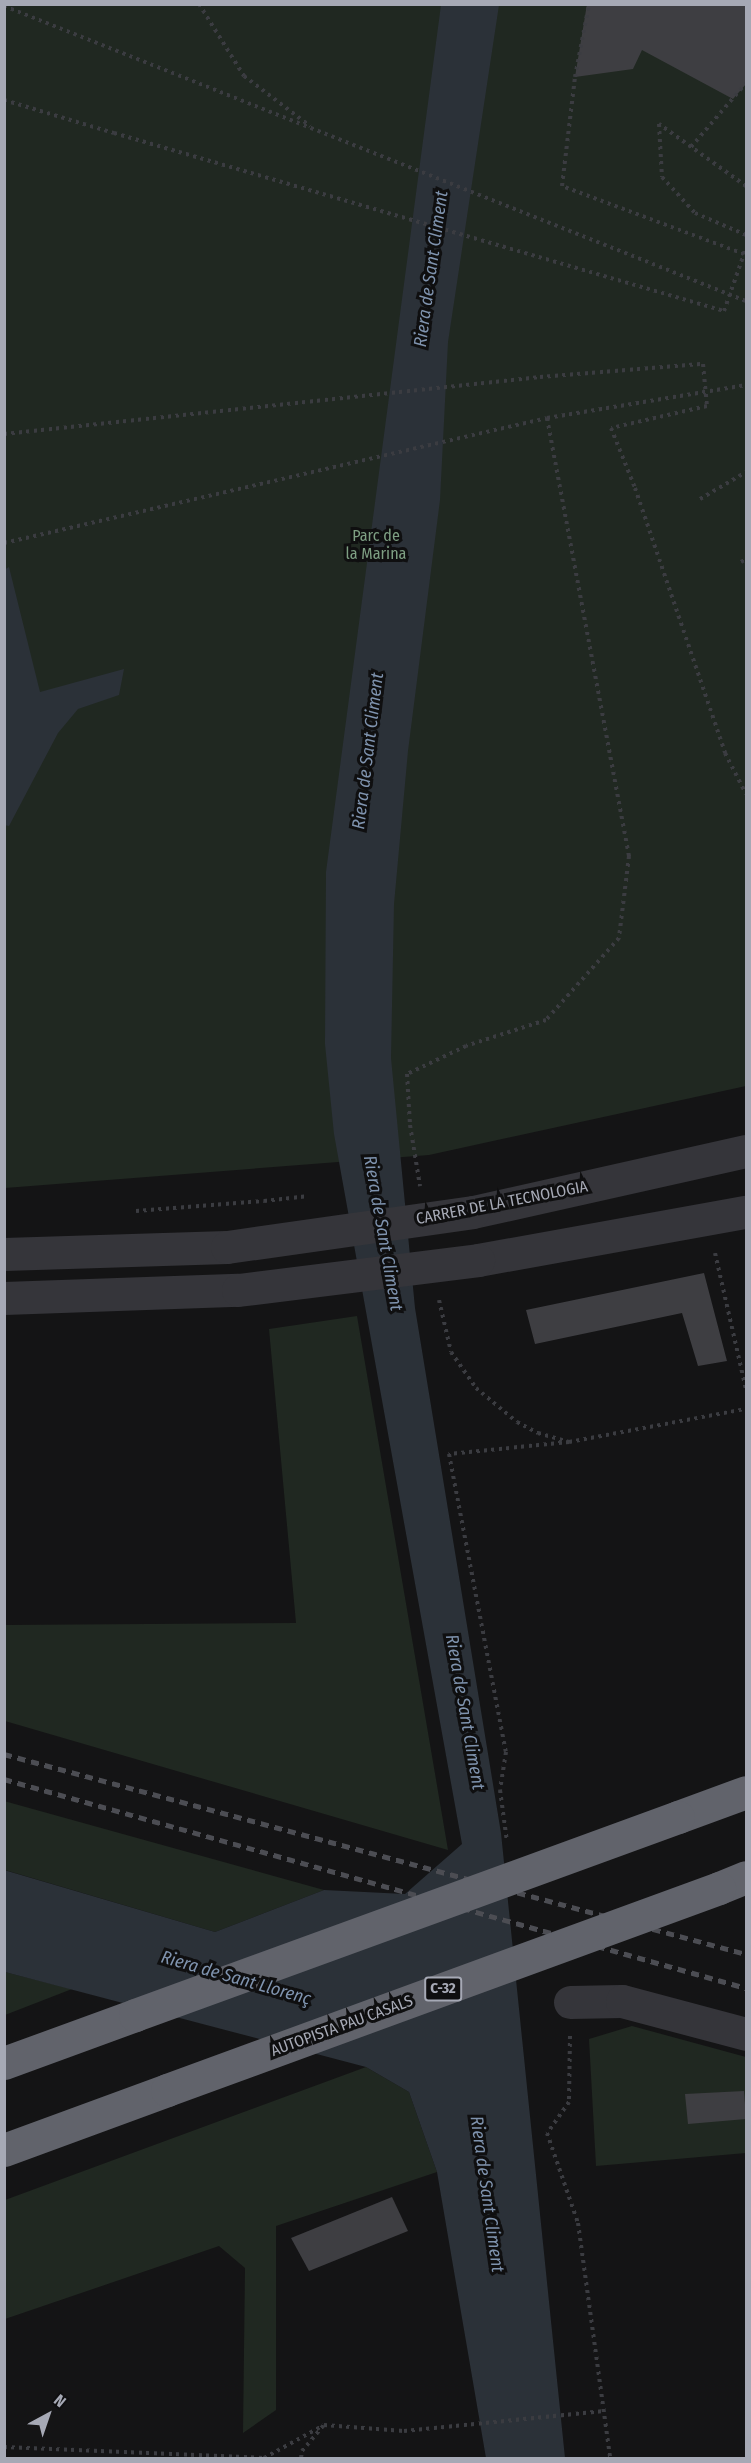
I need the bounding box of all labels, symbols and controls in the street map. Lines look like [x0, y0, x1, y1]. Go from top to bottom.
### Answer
water label: Riera de Sant Climent [409, 189, 453, 349]
park label: Parc de la Marina [346, 526, 406, 564]
water label: Riera de Sant Climent [348, 671, 388, 831]
water label: Riera de Sant Climent [359, 1154, 407, 1312]
street label: CARRER DE LA TECNOLOGIA [414, 1177, 590, 1229]
water label: Riera de Sant Climent [441, 1633, 489, 1791]
water label: Riera de Sant Llorenç [159, 1946, 313, 2010]
road number: C-32 [424, 1977, 462, 2001]
street label: AUTOPISTA PAU CASALS [268, 1991, 416, 2061]
water label: Riera de Sant Climent [465, 2114, 509, 2274]
north arrow [18, 2385, 78, 2445]
text: N [50, 2390, 70, 2411]

